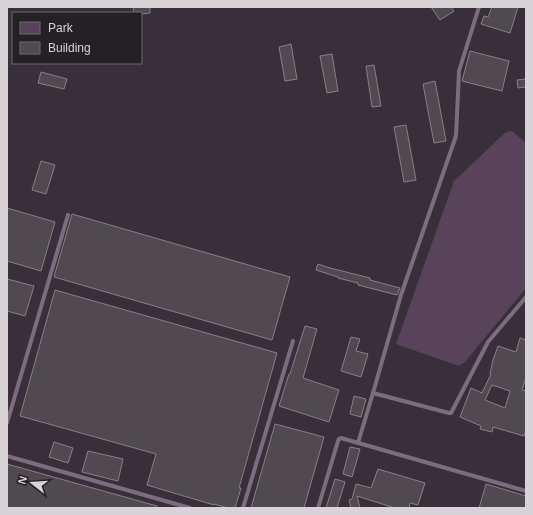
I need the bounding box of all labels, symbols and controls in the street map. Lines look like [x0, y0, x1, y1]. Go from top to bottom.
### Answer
legend [12, 12, 142, 64]
text: Park [48, 21, 74, 35]
text: Building [48, 41, 91, 55]
north arrow [12, 463, 52, 503]
text: N [16, 474, 29, 486]

